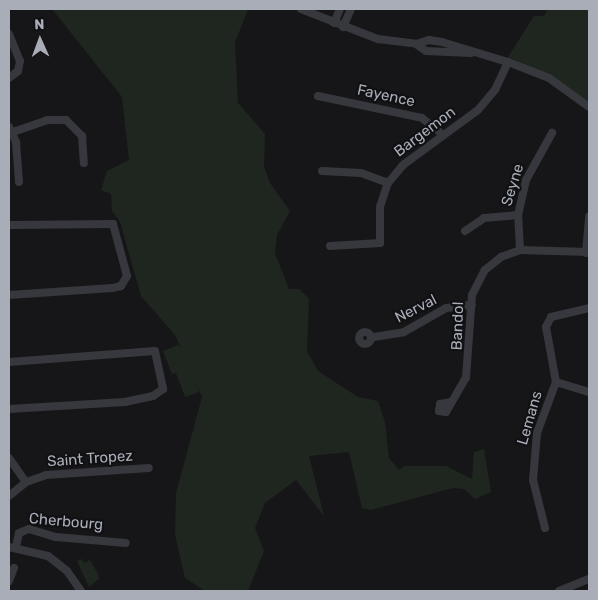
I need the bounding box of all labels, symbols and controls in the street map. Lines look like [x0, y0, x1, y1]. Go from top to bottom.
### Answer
north arrow [15, 15, 65, 65]
text: N [34, 16, 45, 33]
street label: Fayence [355, 81, 417, 111]
street label: Bargemon [391, 103, 459, 161]
street label: Seyne [498, 162, 528, 208]
street label: Nerval [392, 291, 440, 327]
street label: Bandol [448, 301, 468, 351]
street label: Lemans [514, 389, 546, 447]
street label: Saint Tropez [46, 447, 134, 471]
street label: Cherbourg [28, 510, 104, 534]

